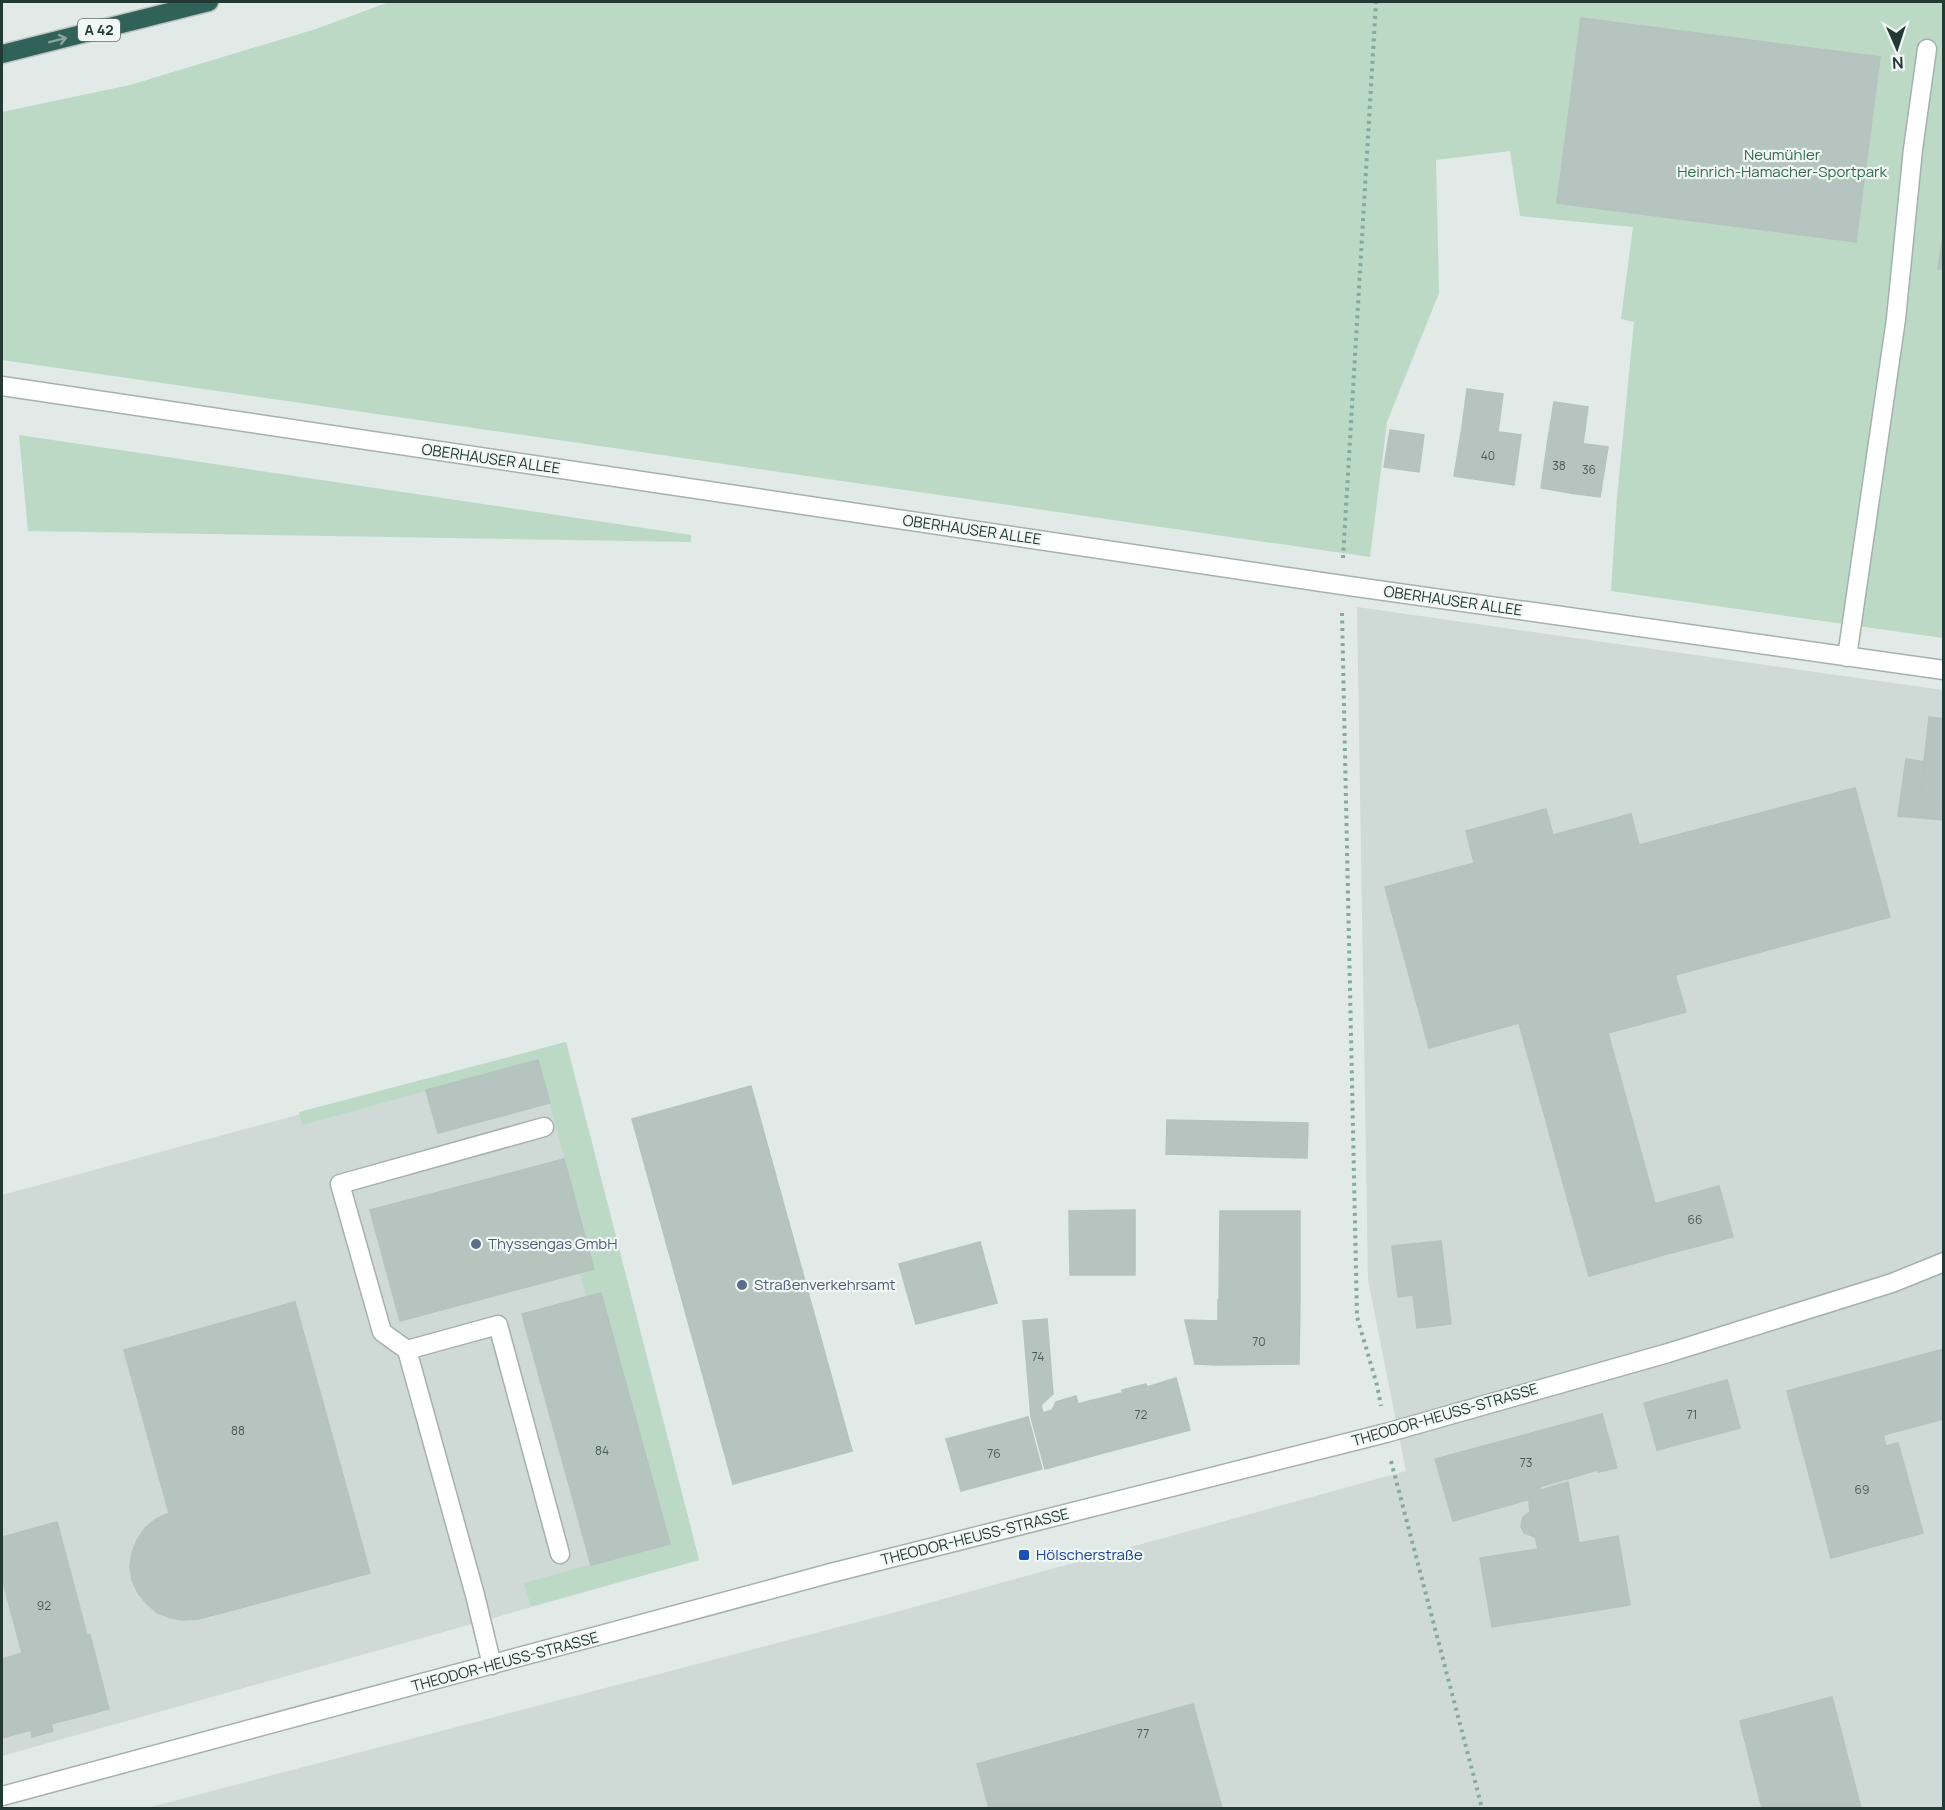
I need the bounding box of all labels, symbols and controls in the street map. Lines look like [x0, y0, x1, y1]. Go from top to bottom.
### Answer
north arrow [1867, 18, 1927, 78]
road number: A 42 [78, 19, 120, 41]
one-way arrow [48, 33, 67, 45]
text: N [1891, 52, 1904, 74]
park label: Neumühler Heinrich-Hamacher-Sportpark [1677, 144, 1887, 182]
street label: OBERHAUSER ALLEE [420, 438, 562, 479]
house number: 40 [1481, 447, 1495, 464]
house number: 38 [1552, 457, 1566, 474]
house number: 36 [1582, 461, 1596, 478]
street label: OBERHAUSER ALLEE [901, 509, 1043, 550]
street label: OBERHAUSER ALLEE [1382, 580, 1524, 621]
house number: 66 [1688, 1211, 1702, 1228]
place label: Thyssengas GmbH [488, 1233, 618, 1254]
marker: Thyssengas GmbH [469, 1237, 483, 1251]
place label: Straßenverkehrsamt [754, 1274, 896, 1295]
marker: Straßenverkehrsamt [735, 1278, 749, 1292]
house number: 70 [1252, 1333, 1266, 1350]
house number: 74 [1032, 1348, 1044, 1365]
street label: THEODOR-HEUSS-STRASSE [1349, 1378, 1540, 1451]
house number: 72 [1135, 1406, 1148, 1423]
house number: 71 [1687, 1406, 1697, 1423]
house number: 88 [231, 1422, 245, 1439]
house number: 84 [595, 1442, 609, 1459]
house number: 76 [987, 1445, 1001, 1462]
house number: 73 [1520, 1454, 1532, 1471]
house number: 69 [1855, 1481, 1869, 1498]
street label: THEODOR-HEUSS-STRASSE [879, 1503, 1071, 1570]
place label: Hölscherstraße [1036, 1544, 1143, 1565]
marker: Hölscherstraße [1017, 1548, 1031, 1562]
house number: 92 [37, 1597, 51, 1614]
street label: THEODOR-HEUSS-STRASSE [409, 1626, 601, 1697]
house number: 77 [1137, 1725, 1149, 1742]

